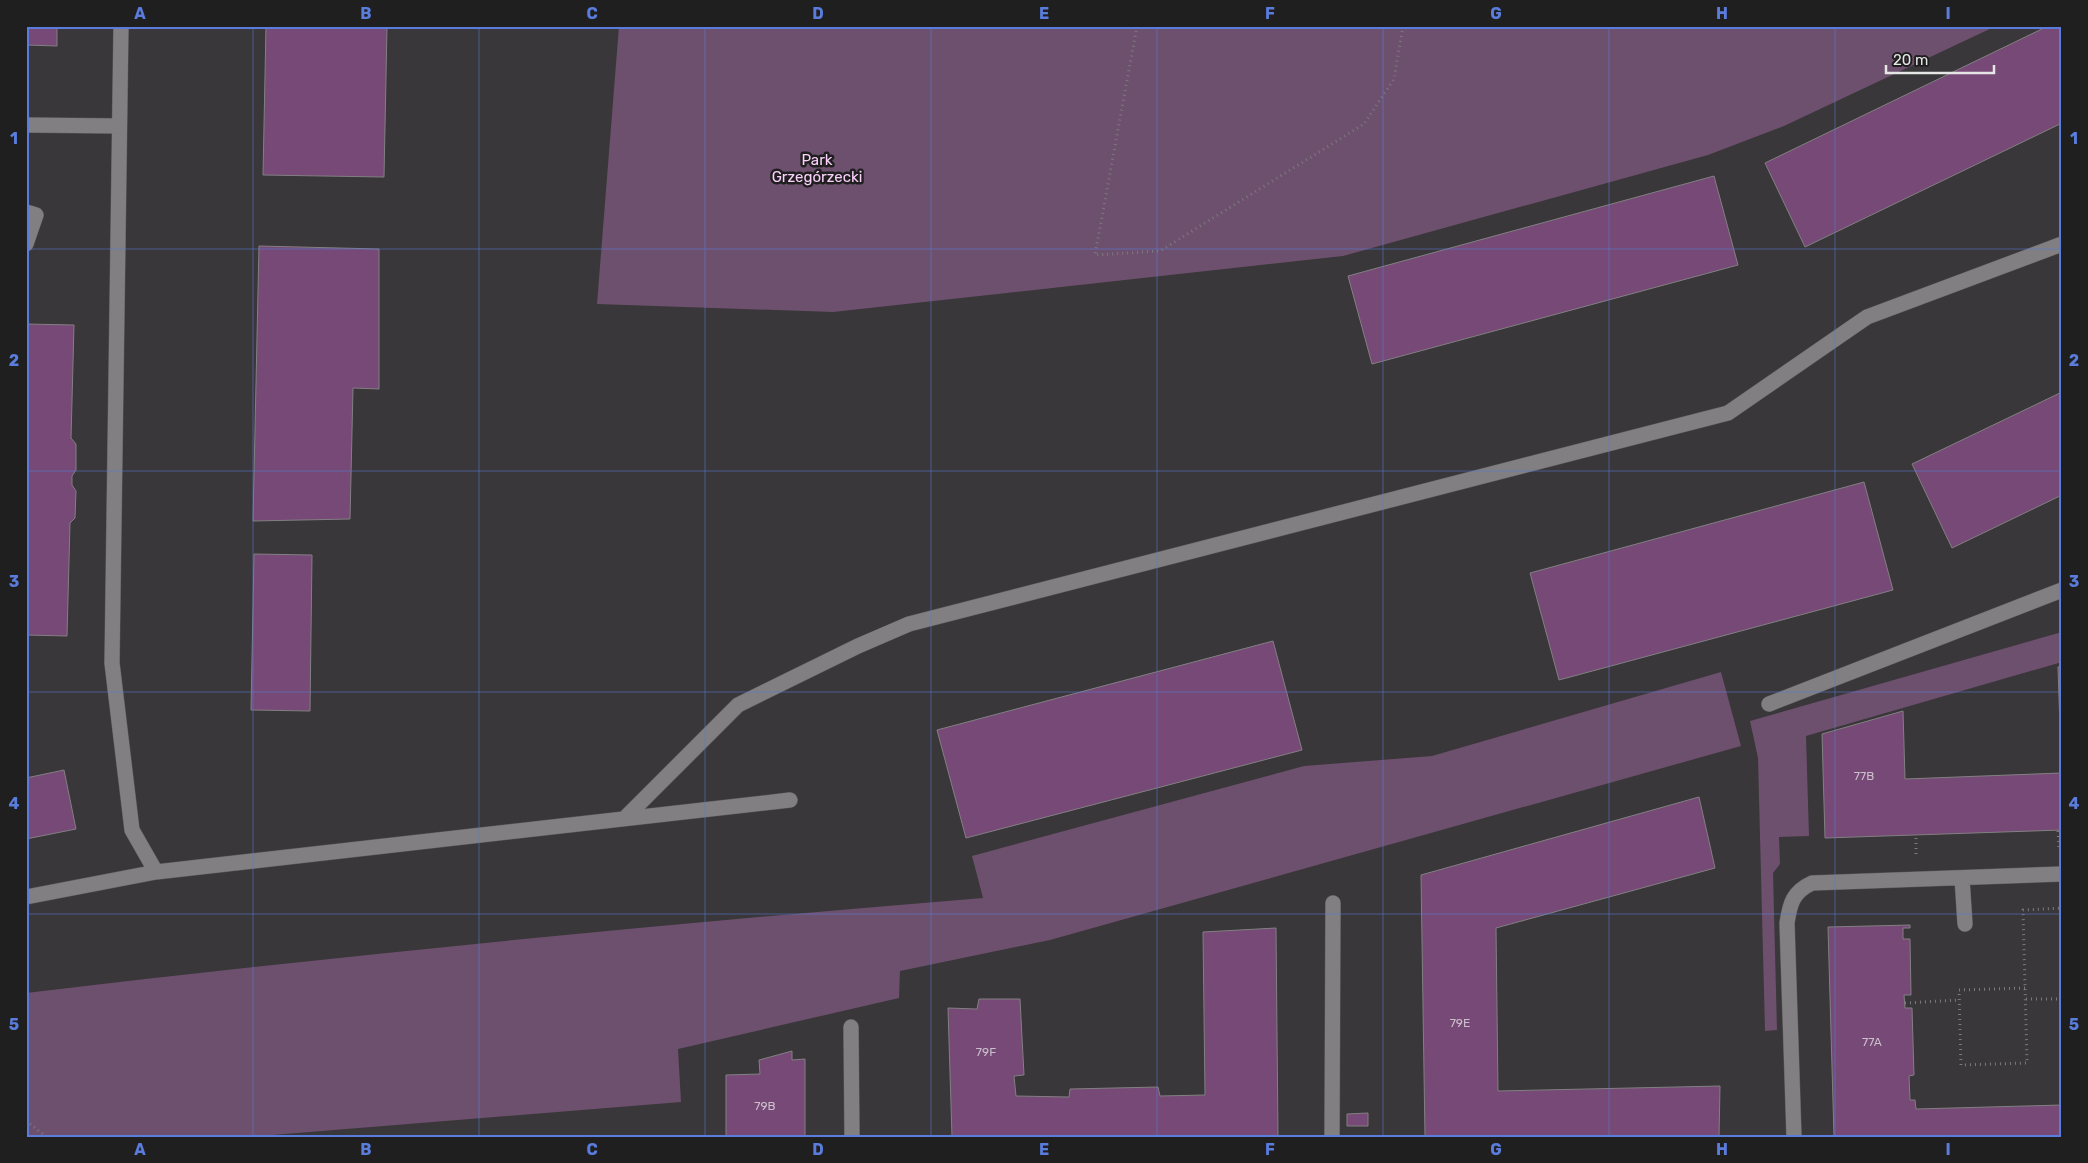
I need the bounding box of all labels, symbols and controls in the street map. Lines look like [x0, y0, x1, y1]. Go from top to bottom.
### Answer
text: A [134, 4, 146, 23]
text: B [360, 4, 372, 23]
text: C [586, 4, 598, 23]
text: D [812, 4, 824, 23]
text: E [1039, 4, 1049, 23]
text: F [1265, 4, 1275, 23]
text: G [1490, 4, 1502, 23]
text: H [1716, 4, 1728, 23]
text: I [1945, 4, 1951, 23]
scale bar [1886, 42, 1993, 74]
text: 20 m [1893, 51, 1928, 69]
text: 1 [10, 129, 18, 148]
text: 1 [2070, 129, 2078, 148]
park label: Park Grzegórzecki [772, 151, 862, 186]
text: 2 [9, 351, 19, 370]
text: 2 [2069, 351, 2079, 370]
text: 3 [9, 572, 19, 591]
text: 3 [2069, 572, 2079, 591]
house number: 77B [1854, 769, 1874, 783]
text: 4 [9, 794, 20, 813]
text: 4 [2069, 794, 2080, 813]
text: 5 [9, 1015, 19, 1034]
text: 5 [2069, 1015, 2079, 1034]
house number: 79E [1450, 1016, 1470, 1030]
house number: 77A [1862, 1035, 1882, 1049]
house number: 79F [976, 1045, 996, 1059]
house number: 79B [754, 1099, 776, 1113]
text: A [134, 1140, 146, 1159]
text: B [360, 1140, 372, 1159]
text: C [586, 1140, 598, 1159]
text: D [812, 1140, 824, 1159]
text: E [1039, 1140, 1049, 1159]
text: F [1265, 1140, 1275, 1159]
text: G [1490, 1140, 1502, 1159]
text: H [1716, 1140, 1728, 1159]
text: I [1945, 1140, 1951, 1159]

